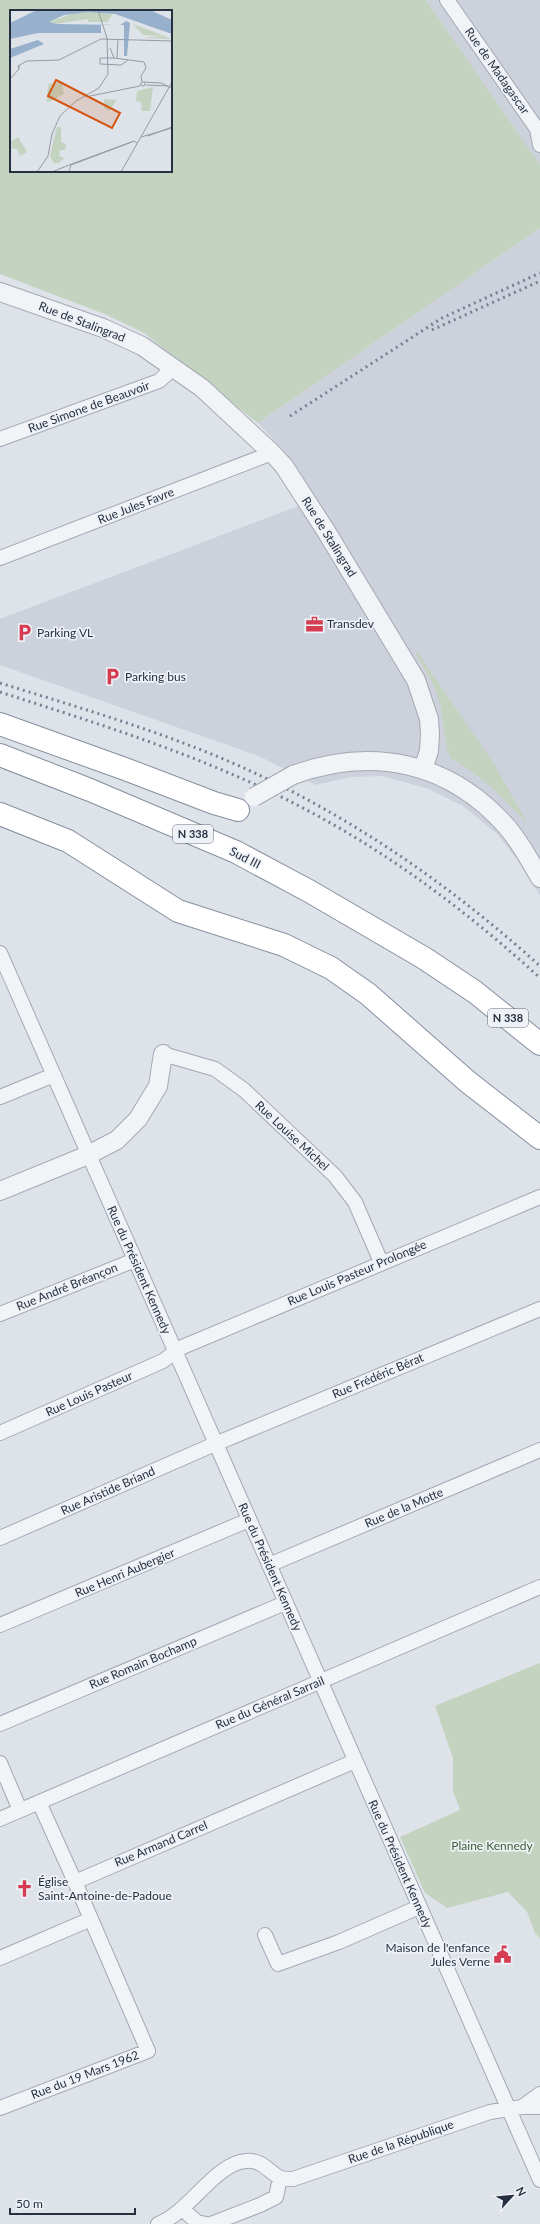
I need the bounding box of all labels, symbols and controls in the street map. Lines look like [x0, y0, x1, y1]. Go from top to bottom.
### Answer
inset map [10, 10, 172, 172]
street label: Rue de Madagascar [462, 24, 533, 118]
street label: Rue de Stalingrad [37, 298, 128, 345]
street label: Rue Simone de Beauvoir [26, 377, 152, 436]
street label: Rue Jules Favre [96, 484, 176, 527]
street label: Rue de Stalingrad [299, 494, 360, 580]
office icon: Transdev [304, 614, 324, 634]
place label: Transdev [327, 616, 375, 631]
parking icon: Parking VL [14, 623, 34, 643]
place label: Parking VL [37, 625, 93, 640]
parking icon: Parking bus [102, 667, 122, 687]
place label: Parking bus [125, 669, 186, 684]
road number: N 338 [173, 825, 213, 843]
street label: Sud III [227, 843, 263, 872]
road number: N 338 [488, 1009, 528, 1027]
street label: Rue Louise Michel [252, 1098, 332, 1174]
street label: Rue du Président Kennedy [104, 1203, 175, 1337]
street label: Rue Louis Pasteur Prolongée [285, 1236, 429, 1309]
street label: Rue André Bréançon [14, 1259, 120, 1314]
street label: Rue Frédéric Bérat [330, 1349, 426, 1402]
street label: Rue Louis Pasteur [43, 1367, 135, 1419]
street label: Rue Aristide Briand [58, 1463, 157, 1518]
street label: Rue de la Motte [362, 1484, 445, 1531]
street label: Rue du Président Kennedy [235, 1500, 306, 1634]
street label: Rue Henri Aubergier [73, 1544, 178, 1600]
street label: Rue Romain Bochamp [87, 1633, 199, 1692]
street label: Rue du Général Sarrail [213, 1673, 326, 1732]
street label: Rue du Président Kennedy [365, 1797, 436, 1931]
street label: Rue Armand Carrel [112, 1817, 209, 1870]
park label: Plaine Kennedy [451, 1838, 534, 1853]
place label: Église Saint-Antoine-de-Padoue [38, 1874, 172, 1903]
church icon: Église Saint-Antoine-de-Padoue [15, 1879, 35, 1899]
place label: Maison de l'enfance Jules Verne [386, 1940, 490, 1969]
public building icon: Maison de l'enfance Jules Verne [493, 1945, 513, 1965]
street label: Rue du 19 Mars 1962 [29, 2047, 141, 2102]
street label: Rue de la République [346, 2116, 455, 2167]
north arrow [492, 2176, 532, 2216]
text: N [514, 2185, 529, 2198]
scale bar [10, 2190, 135, 2216]
text: 50 m [16, 2196, 43, 2211]

